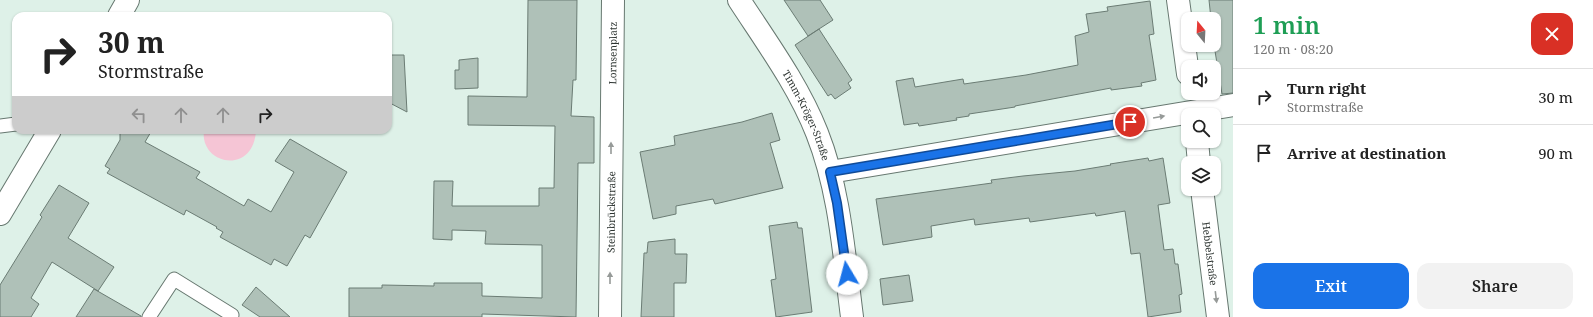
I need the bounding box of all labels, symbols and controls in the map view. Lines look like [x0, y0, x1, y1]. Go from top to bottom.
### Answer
text: 1 min [1253, 8, 1320, 41]
north arrow [1181, 12, 1221, 52]
map controls [1181, 12, 1221, 196]
button: close [1531, 13, 1573, 55]
street label: Lornsenplatz [605, 21, 620, 85]
text: 30 m [98, 23, 165, 61]
icon: right [32, 28, 84, 80]
text: 120 m · 08:20 [1253, 40, 1333, 58]
text: Stormstraße [98, 59, 204, 83]
button: sound [1181, 60, 1221, 100]
street label: Timm-Kröger-Straße [779, 67, 833, 162]
text: Turn right [1287, 78, 1366, 98]
icon: right [1253, 86, 1275, 108]
text: 30 m [1538, 87, 1573, 107]
text: Stormstraße [1287, 98, 1364, 116]
icon: left [128, 104, 150, 126]
icon: ahead [170, 104, 192, 126]
icon: ahead [212, 104, 234, 126]
icon: right [254, 104, 276, 126]
pin [1113, 105, 1147, 139]
button: search [1181, 108, 1221, 148]
icon: arrive [1119, 111, 1141, 133]
one-way arrow [1153, 114, 1165, 120]
one-way arrow [608, 141, 614, 154]
icon: arrive [1253, 142, 1275, 164]
text: Arrive at destination [1287, 143, 1446, 163]
text: 90 m [1538, 143, 1573, 163]
button: layers [1181, 156, 1221, 196]
street label: Steinbrückstraße [604, 171, 618, 253]
street label: Hebbelstraße [1199, 221, 1221, 286]
position arrow [826, 253, 868, 295]
button: Exit [1253, 263, 1409, 309]
button: Share [1417, 263, 1573, 309]
one-way arrow [607, 272, 614, 284]
one-way arrow [1213, 291, 1219, 303]

